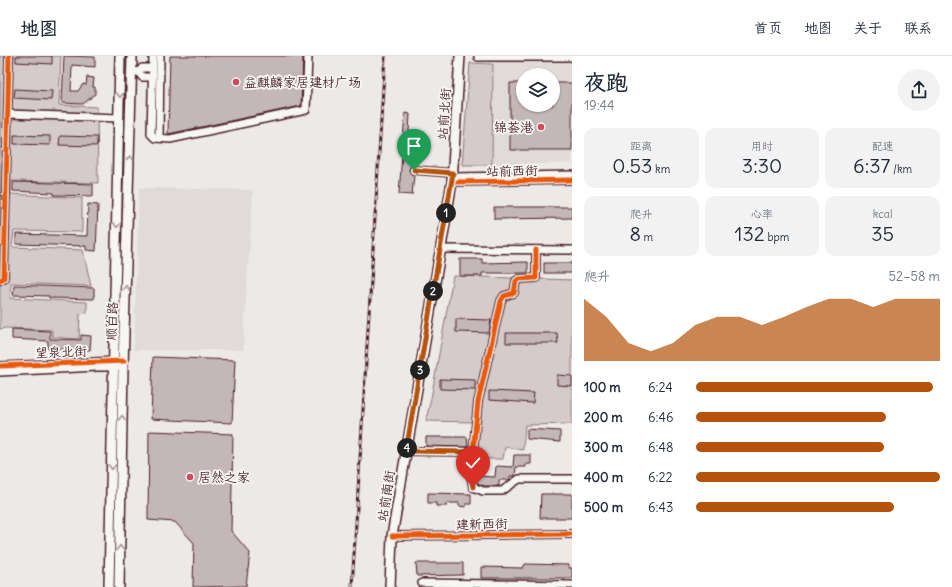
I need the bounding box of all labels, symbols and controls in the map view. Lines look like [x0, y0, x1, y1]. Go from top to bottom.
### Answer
text: 地图 [20, 16, 58, 40]
text: 首页 [754, 19, 782, 37]
text: 地图 [804, 19, 832, 37]
text: 关于 [854, 19, 882, 37]
text: 联系 [904, 19, 932, 37]
map controls [516, 68, 560, 112]
button: layers [516, 68, 560, 112]
text: 夜跑 [584, 68, 628, 96]
button: share [898, 69, 940, 111]
place label: 益麒麟家居建材广场 [244, 74, 361, 91]
marker: 益麒麟家居建材广场 [231, 77, 241, 87]
street label: 站前北街 [434, 87, 454, 141]
one-way arrow [116, 92, 124, 98]
text: 19:44 [584, 97, 615, 114]
place label: 锦荟港 [494, 119, 534, 136]
marker: 锦荟港 [536, 122, 546, 132]
pin [397, 129, 431, 170]
icon: arrive [403, 135, 425, 157]
text: 距离 [630, 139, 652, 153]
text: 用时 [751, 139, 773, 153]
text: 配速 [872, 139, 894, 153]
text: 0.53 [612, 153, 652, 178]
text: 3:30 [742, 153, 782, 178]
text: 6:37 [853, 153, 890, 178]
one-way arrow [125, 155, 134, 161]
street label: 站前西街 [486, 162, 538, 180]
text: km [652, 162, 670, 176]
text: /km [890, 162, 912, 176]
pin: 1 [436, 203, 456, 223]
text: 1 [444, 206, 448, 220]
text: 爬升 [630, 207, 652, 221]
text: 心率 [751, 207, 773, 221]
text: kcal [873, 207, 893, 221]
text: 8 [629, 221, 641, 246]
text: 132 [735, 221, 765, 246]
text: 35 [871, 221, 894, 246]
one-way arrow [113, 222, 121, 228]
text: m [641, 230, 653, 244]
text: bpm [765, 230, 789, 244]
text: 爬升 [584, 268, 610, 285]
text: 52–58 m [889, 268, 940, 285]
pin: 2 [423, 281, 443, 301]
text: 2 [430, 284, 436, 298]
one-way arrow [122, 285, 130, 291]
street label: 顺白路 [103, 301, 121, 341]
street label: 望泉北街 [35, 343, 87, 361]
pin: 3 [410, 360, 430, 380]
text: 3 [417, 363, 423, 377]
text: 100 m [584, 379, 621, 396]
text: 6:24 [648, 379, 673, 396]
text: 200 m [584, 409, 623, 426]
text: 6:46 [648, 409, 673, 426]
one-way arrow [118, 415, 127, 421]
pin: 4 [397, 438, 417, 458]
text: 300 m [584, 439, 623, 456]
text: 6:48 [648, 439, 673, 456]
text: 4 [404, 441, 410, 455]
pin [456, 446, 490, 487]
icon: check [462, 452, 484, 474]
one-way arrow [108, 464, 116, 470]
place label: 居然之家 [198, 469, 250, 486]
street label: 站前南街 [374, 469, 398, 523]
text: 400 m [584, 469, 623, 486]
text: 6:22 [648, 469, 673, 486]
marker: 居然之家 [185, 472, 195, 482]
text: 500 m [584, 499, 623, 516]
text: 6:43 [648, 499, 673, 516]
street label: 建新西街 [456, 515, 508, 533]
one-way arrow [116, 545, 124, 551]

